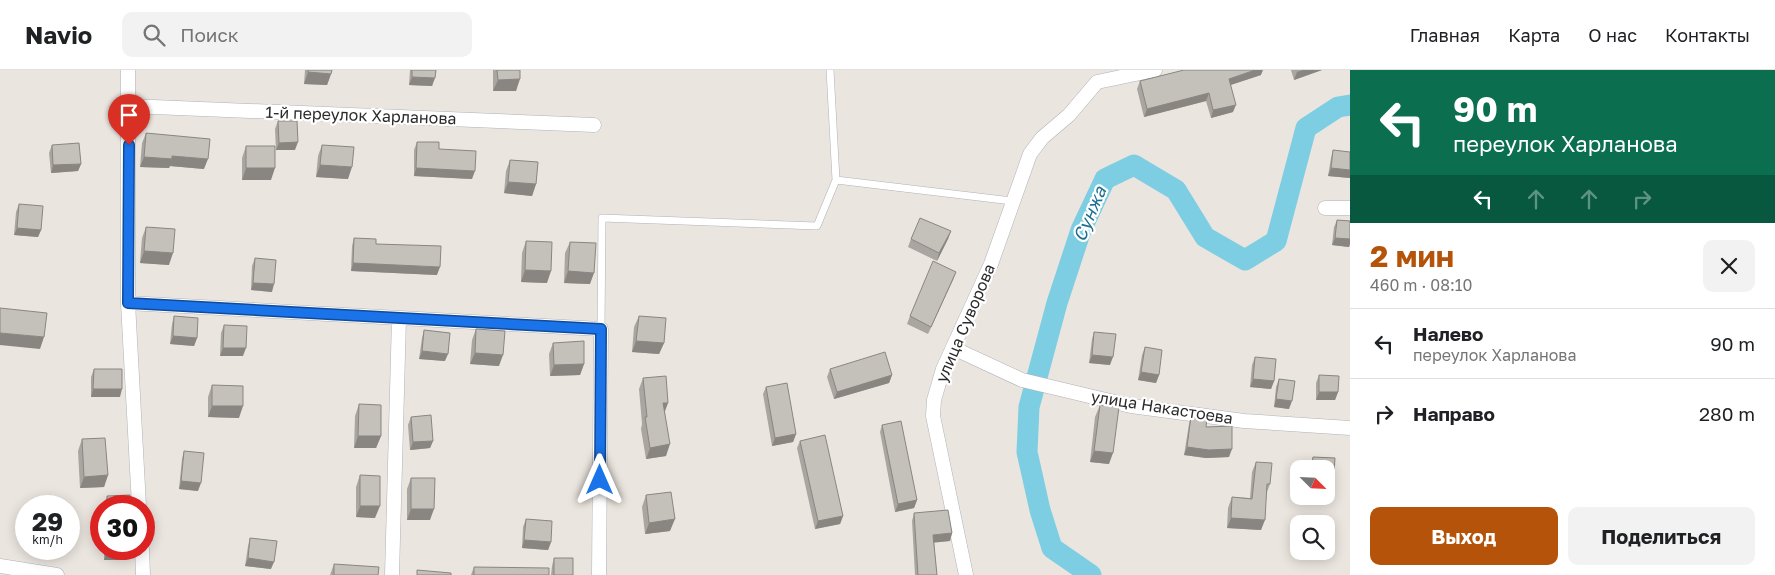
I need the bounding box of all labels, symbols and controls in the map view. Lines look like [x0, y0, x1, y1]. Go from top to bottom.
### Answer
search box [122, 12, 472, 57]
text: Navio [25, 20, 92, 49]
icon: search [140, 21, 168, 49]
text: Поиск [180, 23, 239, 46]
text: Главная [1410, 24, 1480, 46]
text: Карта [1508, 24, 1560, 46]
text: О нас [1588, 24, 1637, 46]
text: Контакты [1665, 24, 1750, 46]
text: 90 m [1453, 88, 1537, 130]
icon: left [1370, 90, 1435, 155]
pin [108, 94, 150, 145]
icon: arrive [115, 101, 143, 129]
street label: 1-й переулок Харланова [265, 102, 457, 128]
text: переулок Харланова [1453, 130, 1678, 157]
water label: Сунжа [1068, 182, 1111, 244]
icon: left [1469, 185, 1497, 213]
icon: ahead [1522, 185, 1550, 213]
icon: ahead [1575, 185, 1603, 213]
icon: right [1628, 185, 1656, 213]
text: 2 мин [1370, 238, 1454, 274]
button: close [1703, 240, 1755, 292]
street label: улица Суворова [931, 261, 999, 385]
text: 460 m · 08:10 [1370, 275, 1472, 295]
text: Налево [1413, 322, 1483, 345]
icon: left [1370, 330, 1398, 358]
text: 90 m [1710, 332, 1755, 355]
text: переулок Харланова [1413, 345, 1576, 365]
street label: улица Накастоева [1090, 386, 1234, 428]
icon: right [1370, 400, 1398, 428]
text: Направо [1413, 402, 1495, 425]
text: 280 m [1699, 402, 1755, 425]
position arrow [573, 453, 625, 505]
north arrow [1290, 460, 1335, 505]
map controls [1290, 460, 1335, 560]
speed limit sign: 30 [90, 495, 155, 560]
text: 29 [32, 506, 63, 537]
button: Выход [1370, 507, 1558, 565]
button: Поделиться [1568, 507, 1755, 565]
button: search [1290, 515, 1335, 560]
text: km/h [32, 532, 63, 547]

